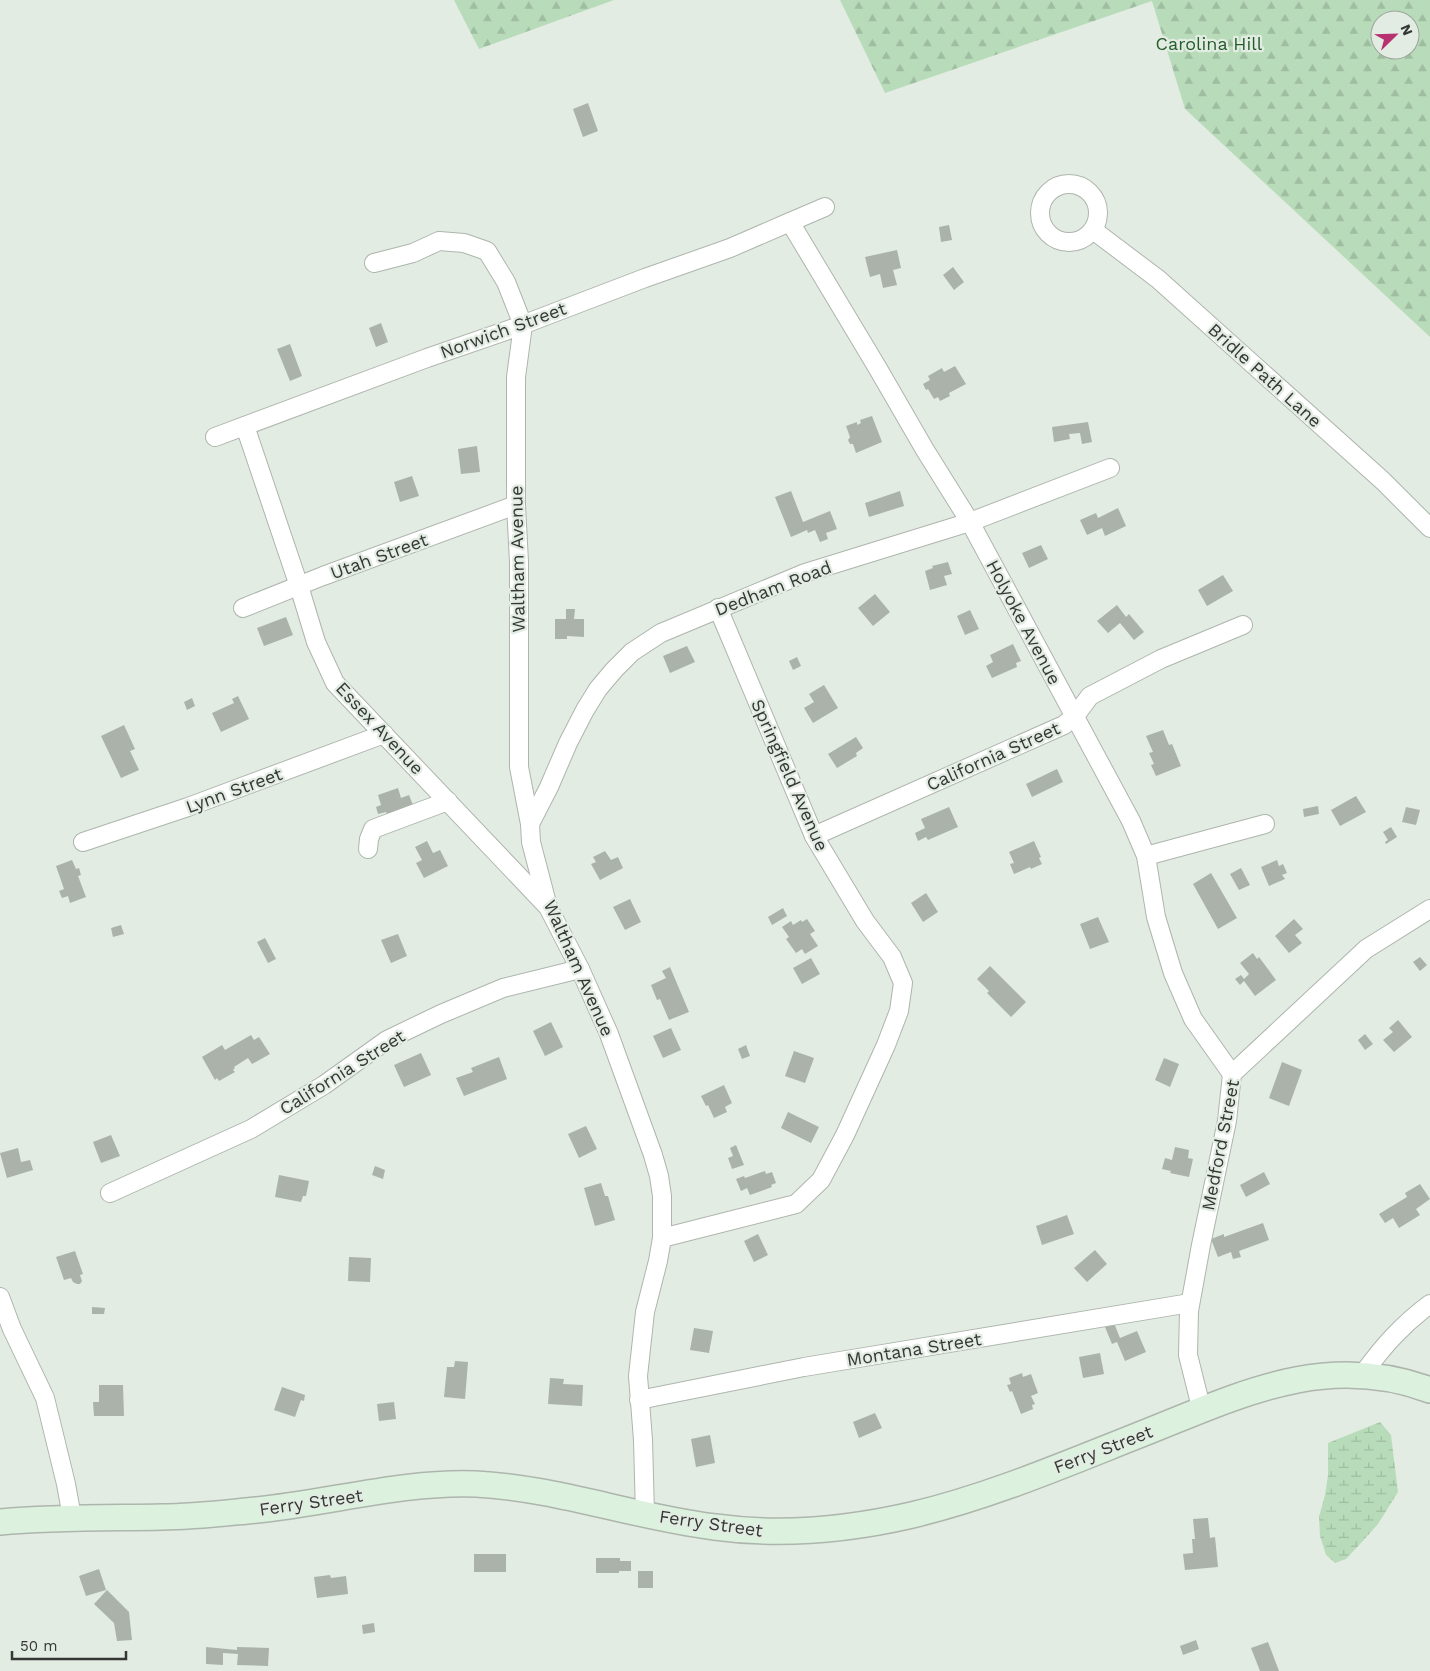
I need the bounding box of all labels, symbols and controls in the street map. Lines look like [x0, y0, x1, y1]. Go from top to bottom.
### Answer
north arrow [1370, 10, 1420, 60]
text: N [1398, 22, 1416, 38]
park label: Carolina Hill [1156, 33, 1263, 54]
street label: Norwich Street [437, 297, 569, 363]
street label: Bridle Path Lane [1204, 319, 1326, 431]
street label: Waltham Avenue [505, 485, 529, 633]
street label: Utah Street [328, 529, 431, 583]
street label: Dedham Road [712, 556, 834, 620]
street label: Holyoke Avenue [982, 556, 1066, 688]
street label: Essex Avenue [332, 677, 428, 779]
street label: Springfield Avenue [747, 696, 833, 854]
street label: California Street [923, 717, 1063, 795]
street label: Lynn Street [183, 763, 285, 817]
street label: Waltham Avenue [540, 897, 618, 1039]
street label: California Street [275, 1025, 409, 1119]
street label: Medford Street [1197, 1077, 1243, 1212]
street label: Montana Street [845, 1328, 983, 1370]
street label: Ferry Street [1051, 1420, 1156, 1477]
street label: Ferry Street [258, 1484, 365, 1520]
street label: Ferry Street [658, 1505, 765, 1541]
scale bar [12, 1628, 126, 1660]
text: 50 m [20, 1637, 57, 1655]

